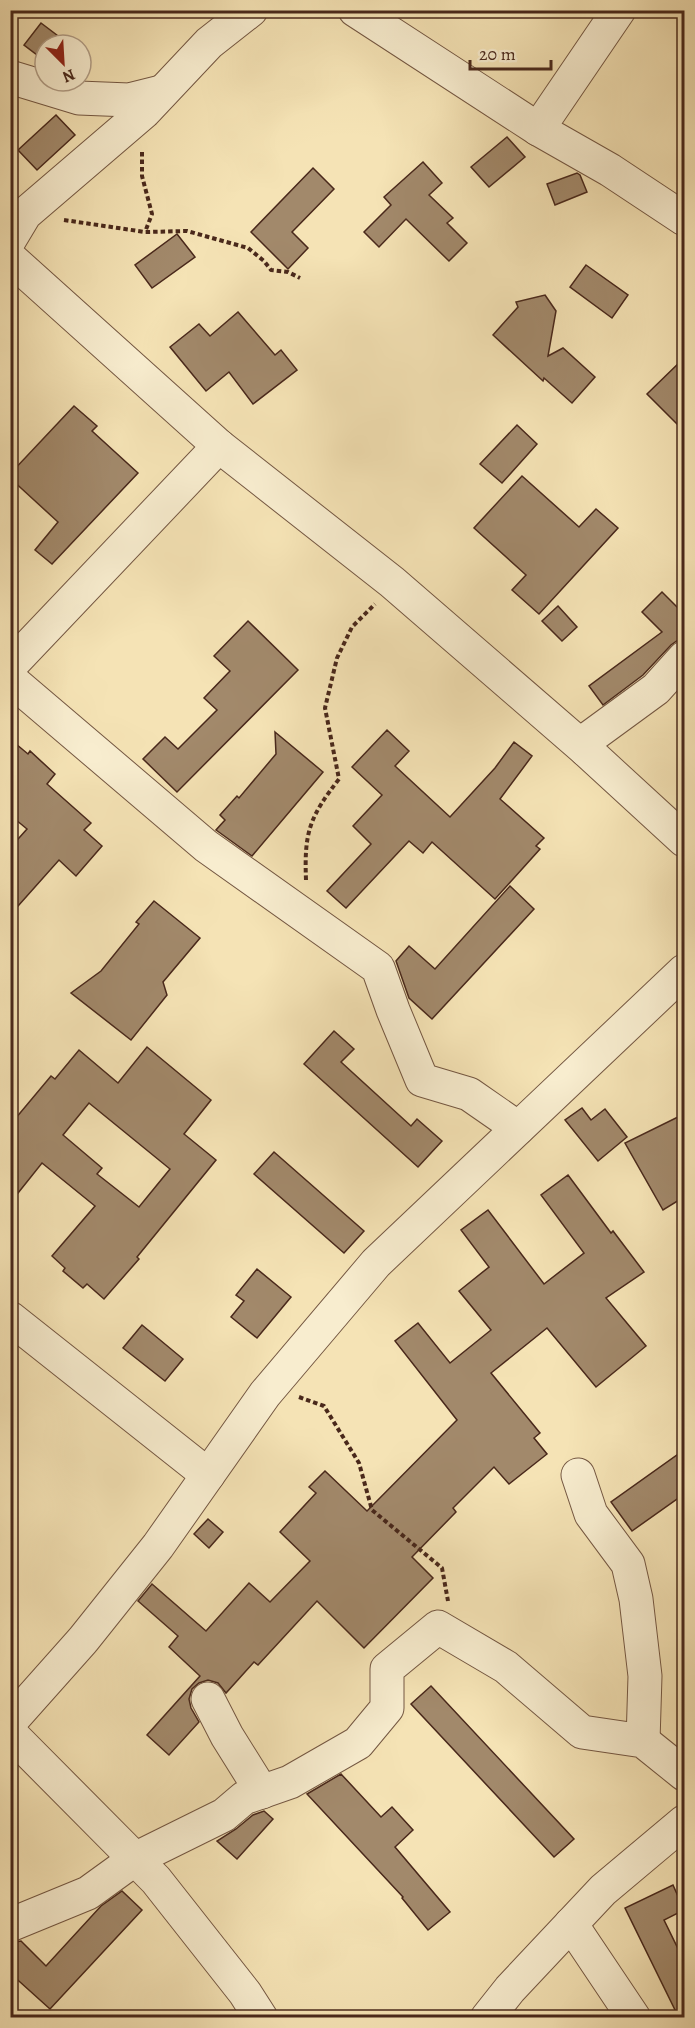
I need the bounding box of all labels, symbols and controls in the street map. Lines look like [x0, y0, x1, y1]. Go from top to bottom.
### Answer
north arrow [33, 33, 93, 93]
scale bar [470, 33, 551, 71]
text: 20 m [479, 42, 516, 66]
text: N [59, 63, 78, 88]

